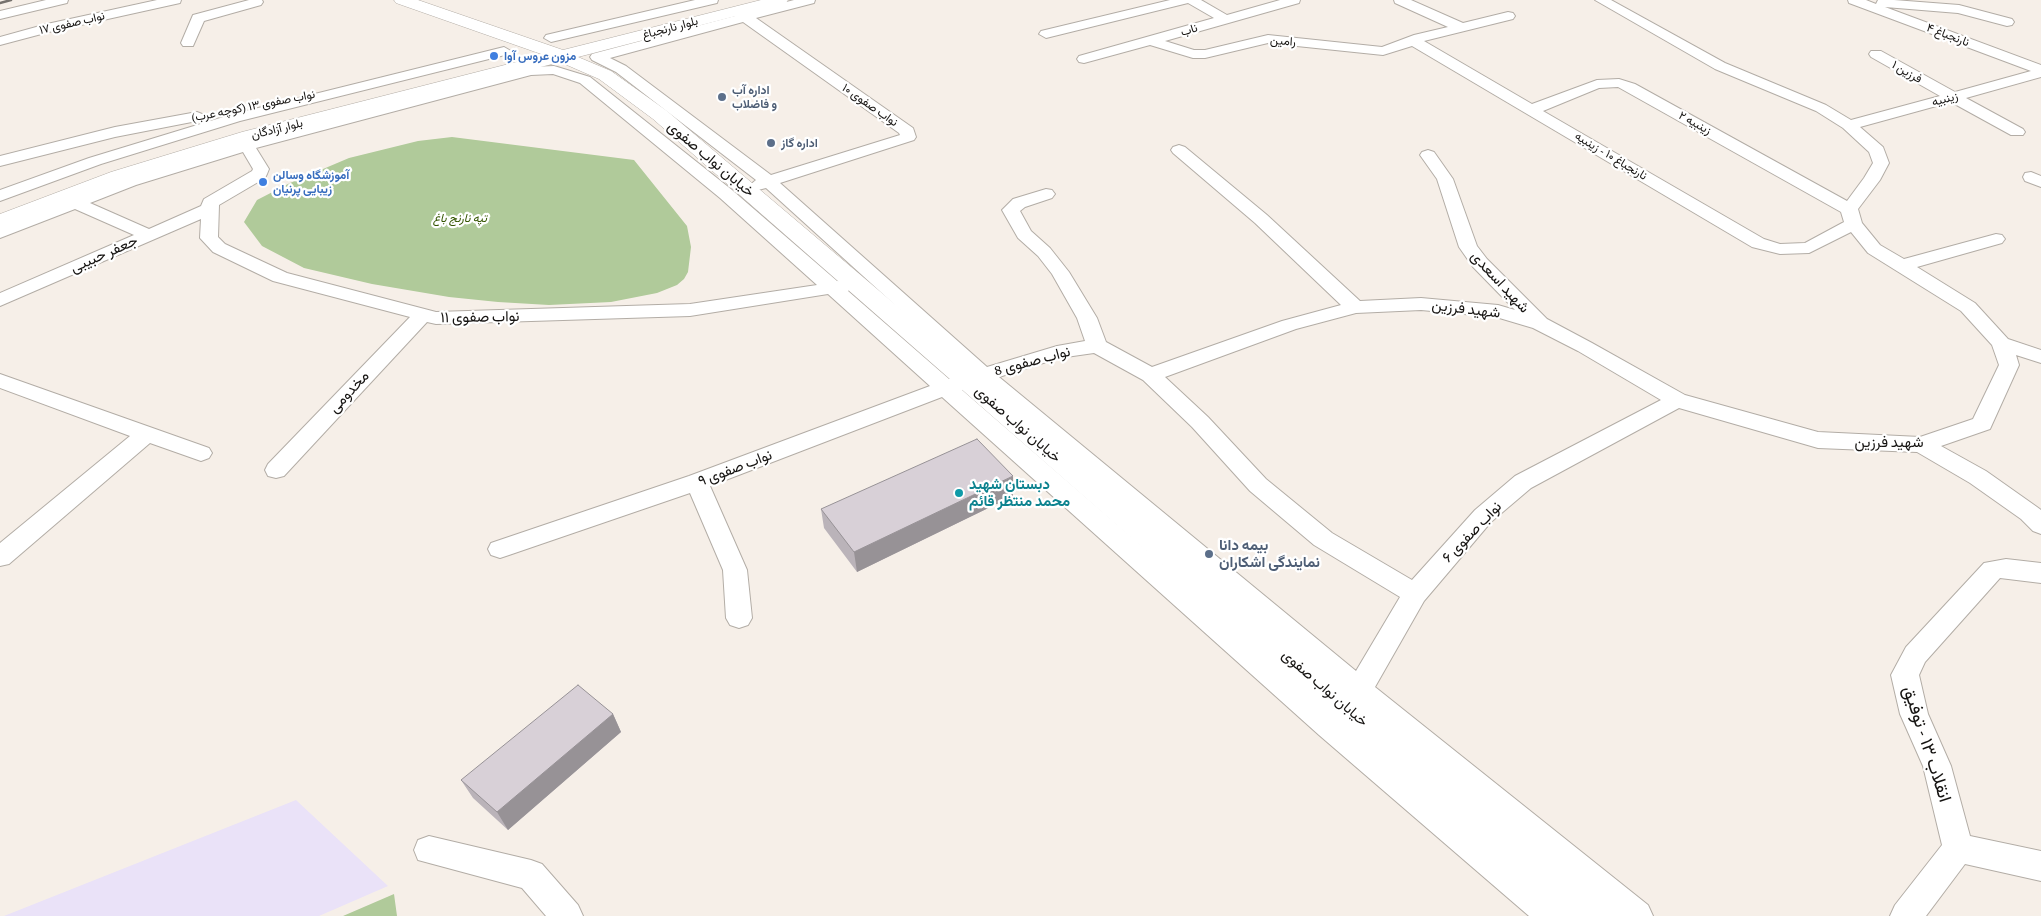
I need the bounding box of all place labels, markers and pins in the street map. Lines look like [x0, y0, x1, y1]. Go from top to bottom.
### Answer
place label: مزون عروس آوا [504, 49, 576, 63]
marker: مزون عروس آوا [488, 50, 500, 62]
place label: اداره آب و فاضلاب [732, 83, 777, 111]
marker: اداره آب و فاضلاب [716, 91, 728, 103]
place label: اداره گاز [781, 136, 818, 150]
marker: اداره گاز [765, 137, 777, 149]
place label: آموزشگاه وسالن زیبایی پرنیان [273, 168, 349, 196]
marker: آموزشگاه وسالن زیبایی پرنیان [257, 176, 269, 188]
place label: دبستان شهید محمد منتظر قائم [969, 475, 1070, 510]
marker: دبستان شهید محمد منتظر قائم [953, 487, 965, 499]
place label: بیمه دانا نمایندگی اشکاران [1219, 536, 1320, 571]
marker: بیمه دانا نمایندگی اشکاران [1203, 548, 1215, 560]

